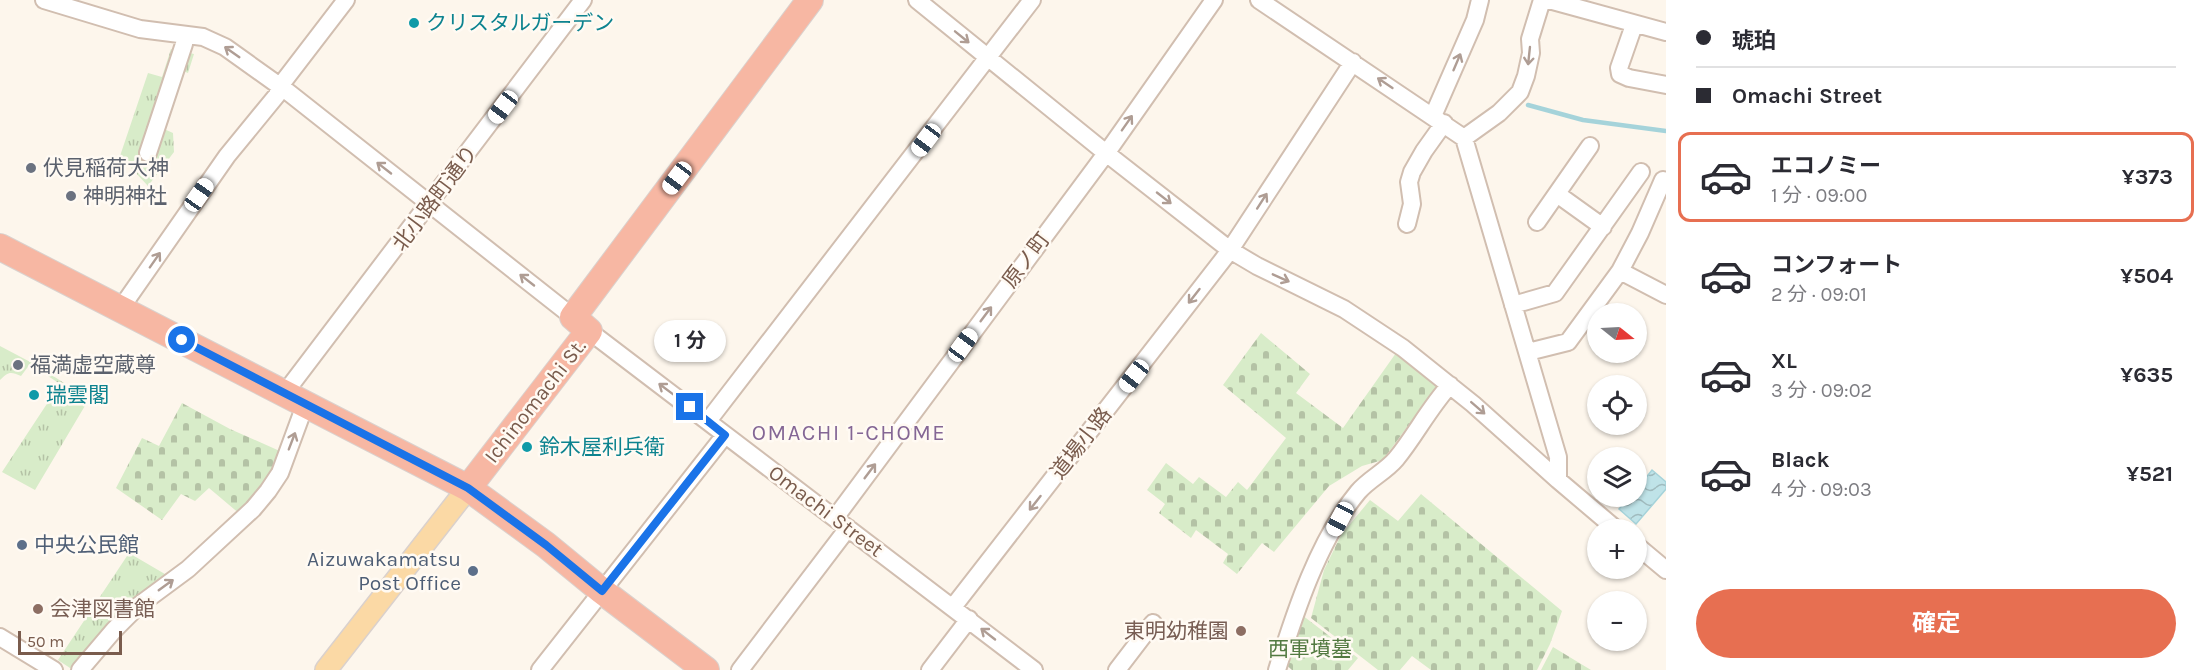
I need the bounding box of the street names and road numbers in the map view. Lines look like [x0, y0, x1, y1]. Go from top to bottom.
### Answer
street label: 北小路町通り [388, 140, 482, 256]
street label: 原ノ町 [997, 228, 1055, 292]
street label: Ichinomachi St. [479, 334, 591, 468]
street label: 道場小路 [1046, 403, 1116, 483]
street label: Omachi Street [764, 460, 888, 562]

